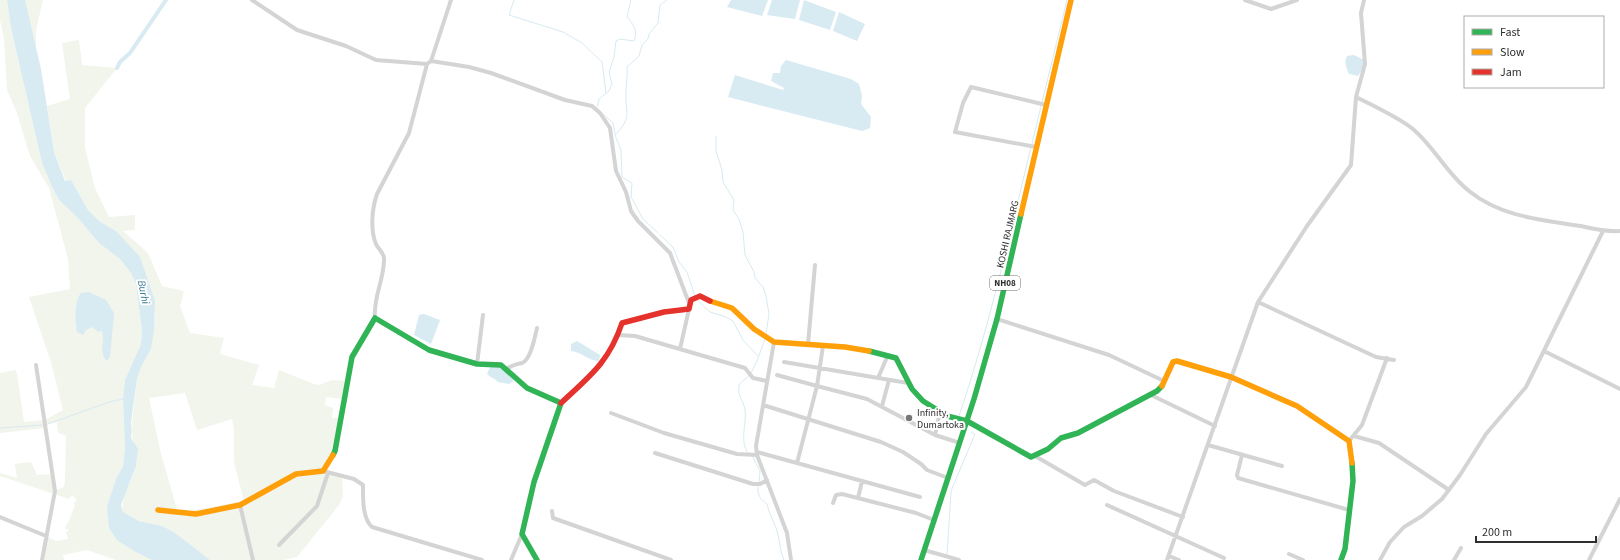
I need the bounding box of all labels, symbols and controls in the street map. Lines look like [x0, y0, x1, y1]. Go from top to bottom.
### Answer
legend [1464, 16, 1604, 88]
text: Fast [1500, 24, 1520, 41]
text: Slow [1500, 44, 1525, 61]
text: Jam [1500, 64, 1522, 81]
street label: KOSHI RAJMARG [993, 199, 1023, 269]
road number: NH08 [990, 276, 1020, 290]
water label: Burhi [134, 279, 153, 306]
place label: Infinity, Dumartoka [917, 406, 964, 432]
marker: Infinity, Dumartoka [904, 413, 914, 423]
scale bar [1476, 518, 1596, 544]
text: 200 m [1482, 524, 1512, 541]

